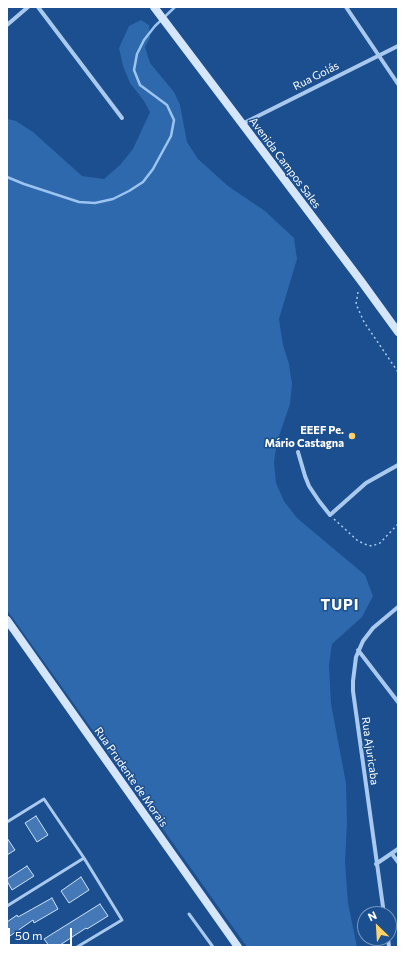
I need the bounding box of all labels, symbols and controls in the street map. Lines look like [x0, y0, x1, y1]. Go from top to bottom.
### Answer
street label: Rua Goiás [291, 59, 341, 93]
street label: Avenida Campos Sales [246, 115, 324, 211]
place label: EEEF Pe. Mário Castagna [264, 423, 344, 449]
marker: EEEF Pe. Mário Castagna [347, 431, 357, 441]
district label: TUPI [320, 596, 360, 614]
street label: Rua Ajuricaba [359, 716, 381, 786]
street label: Rua Prudente de Morais [92, 725, 170, 829]
north arrow [357, 906, 397, 946]
text: N [366, 908, 379, 923]
scale bar [10, 920, 74, 946]
text: 50 m [15, 928, 43, 942]

